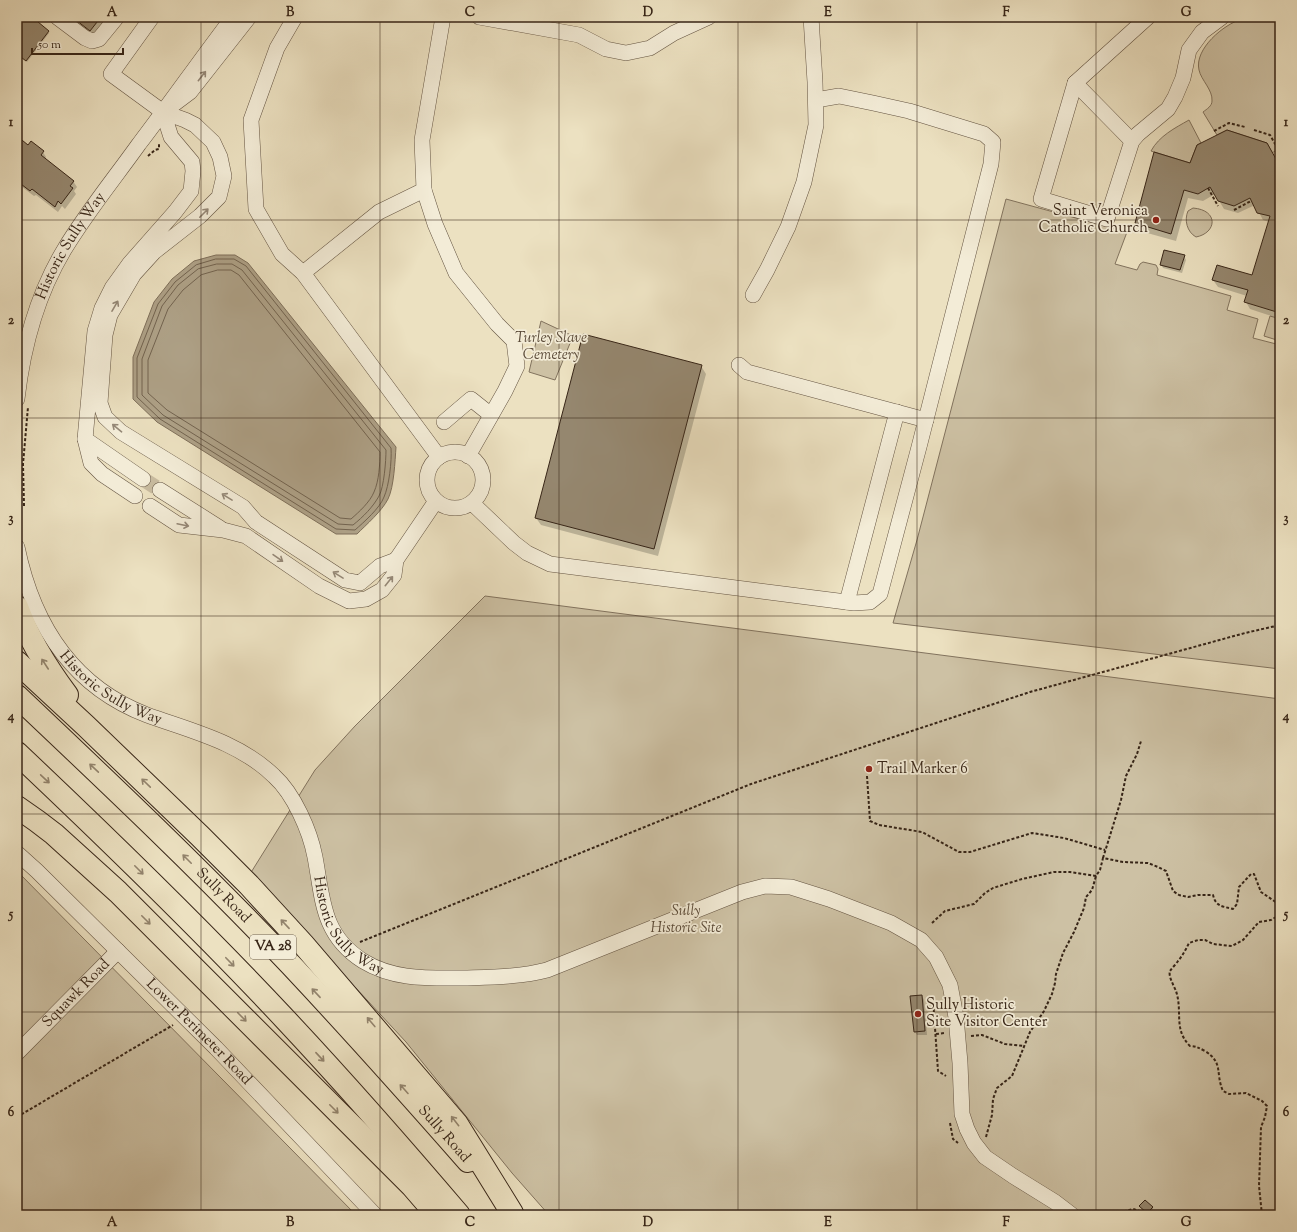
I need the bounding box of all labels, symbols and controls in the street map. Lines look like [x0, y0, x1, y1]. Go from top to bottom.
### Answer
text: A [107, 4, 118, 22]
text: B [286, 4, 295, 22]
text: C [465, 4, 475, 22]
text: D [643, 4, 653, 22]
text: E [824, 4, 832, 22]
text: F [1002, 4, 1010, 22]
text: G [1181, 4, 1192, 22]
scale bar [32, 30, 123, 56]
text: 50 m [37, 36, 61, 54]
one-way arrow [198, 71, 207, 82]
text: 1 [9, 114, 14, 132]
text: 1 [1284, 114, 1289, 132]
street label: Historic Sully Way [31, 188, 111, 303]
place label: Saint Veronica Catholic Church [1039, 201, 1148, 239]
one-way arrow [199, 208, 209, 218]
marker: Saint Veronica Catholic Church [1151, 215, 1161, 225]
one-way arrow [112, 300, 120, 312]
text: 2 [8, 312, 15, 330]
text: 2 [1283, 312, 1290, 330]
park label: Turley Slave Cemetery [515, 328, 587, 366]
one-way arrow [111, 423, 122, 432]
one-way arrow [222, 493, 233, 501]
text: 3 [8, 510, 14, 528]
text: 3 [1283, 510, 1289, 528]
one-way arrow [177, 521, 190, 529]
one-way arrow [272, 554, 283, 562]
one-way arrow [332, 571, 343, 580]
one-way arrow [385, 576, 394, 587]
street label: Historic Sully Way [54, 646, 165, 730]
one-way arrow [41, 658, 49, 670]
text: 4 [7, 708, 15, 726]
text: 4 [1282, 708, 1290, 726]
place label: Trail Marker 6 [877, 759, 968, 780]
one-way arrow [89, 764, 99, 773]
marker: Trail Marker 6 [864, 764, 874, 774]
one-way arrow [40, 775, 50, 784]
one-way arrow [141, 778, 151, 788]
one-way arrow [182, 854, 192, 864]
street label: Sully Road [191, 863, 256, 928]
one-way arrow [134, 865, 144, 875]
street label: Historic Sully Way [308, 875, 387, 980]
park label: Sully Historic Site [651, 901, 721, 939]
text: 5 [8, 906, 14, 924]
text: 5 [1283, 906, 1289, 924]
one-way arrow [141, 915, 150, 925]
one-way arrow [280, 919, 290, 929]
road number: VA 28 [250, 935, 296, 959]
street label: Squawk Road [37, 954, 115, 1032]
one-way arrow [225, 957, 235, 967]
street label: Lower Perimeter Road [141, 974, 257, 1090]
one-way arrow [312, 987, 321, 998]
place label: Sully Historic Site Visitor Center [926, 995, 1048, 1033]
marker: Sully Historic Site Visitor Center [913, 1009, 923, 1019]
one-way arrow [237, 1012, 247, 1022]
one-way arrow [366, 1016, 375, 1027]
one-way arrow [315, 1051, 324, 1062]
one-way arrow [400, 1084, 409, 1094]
street label: Sully Road [413, 1101, 476, 1168]
text: 6 [8, 1104, 15, 1122]
one-way arrow [329, 1104, 339, 1114]
text: 6 [1283, 1104, 1290, 1122]
one-way arrow [450, 1115, 459, 1126]
text: A [107, 1214, 118, 1232]
text: B [286, 1214, 295, 1232]
text: C [465, 1214, 475, 1232]
text: D [643, 1214, 653, 1232]
text: E [824, 1214, 832, 1232]
text: F [1002, 1214, 1010, 1232]
text: G [1181, 1214, 1192, 1232]

